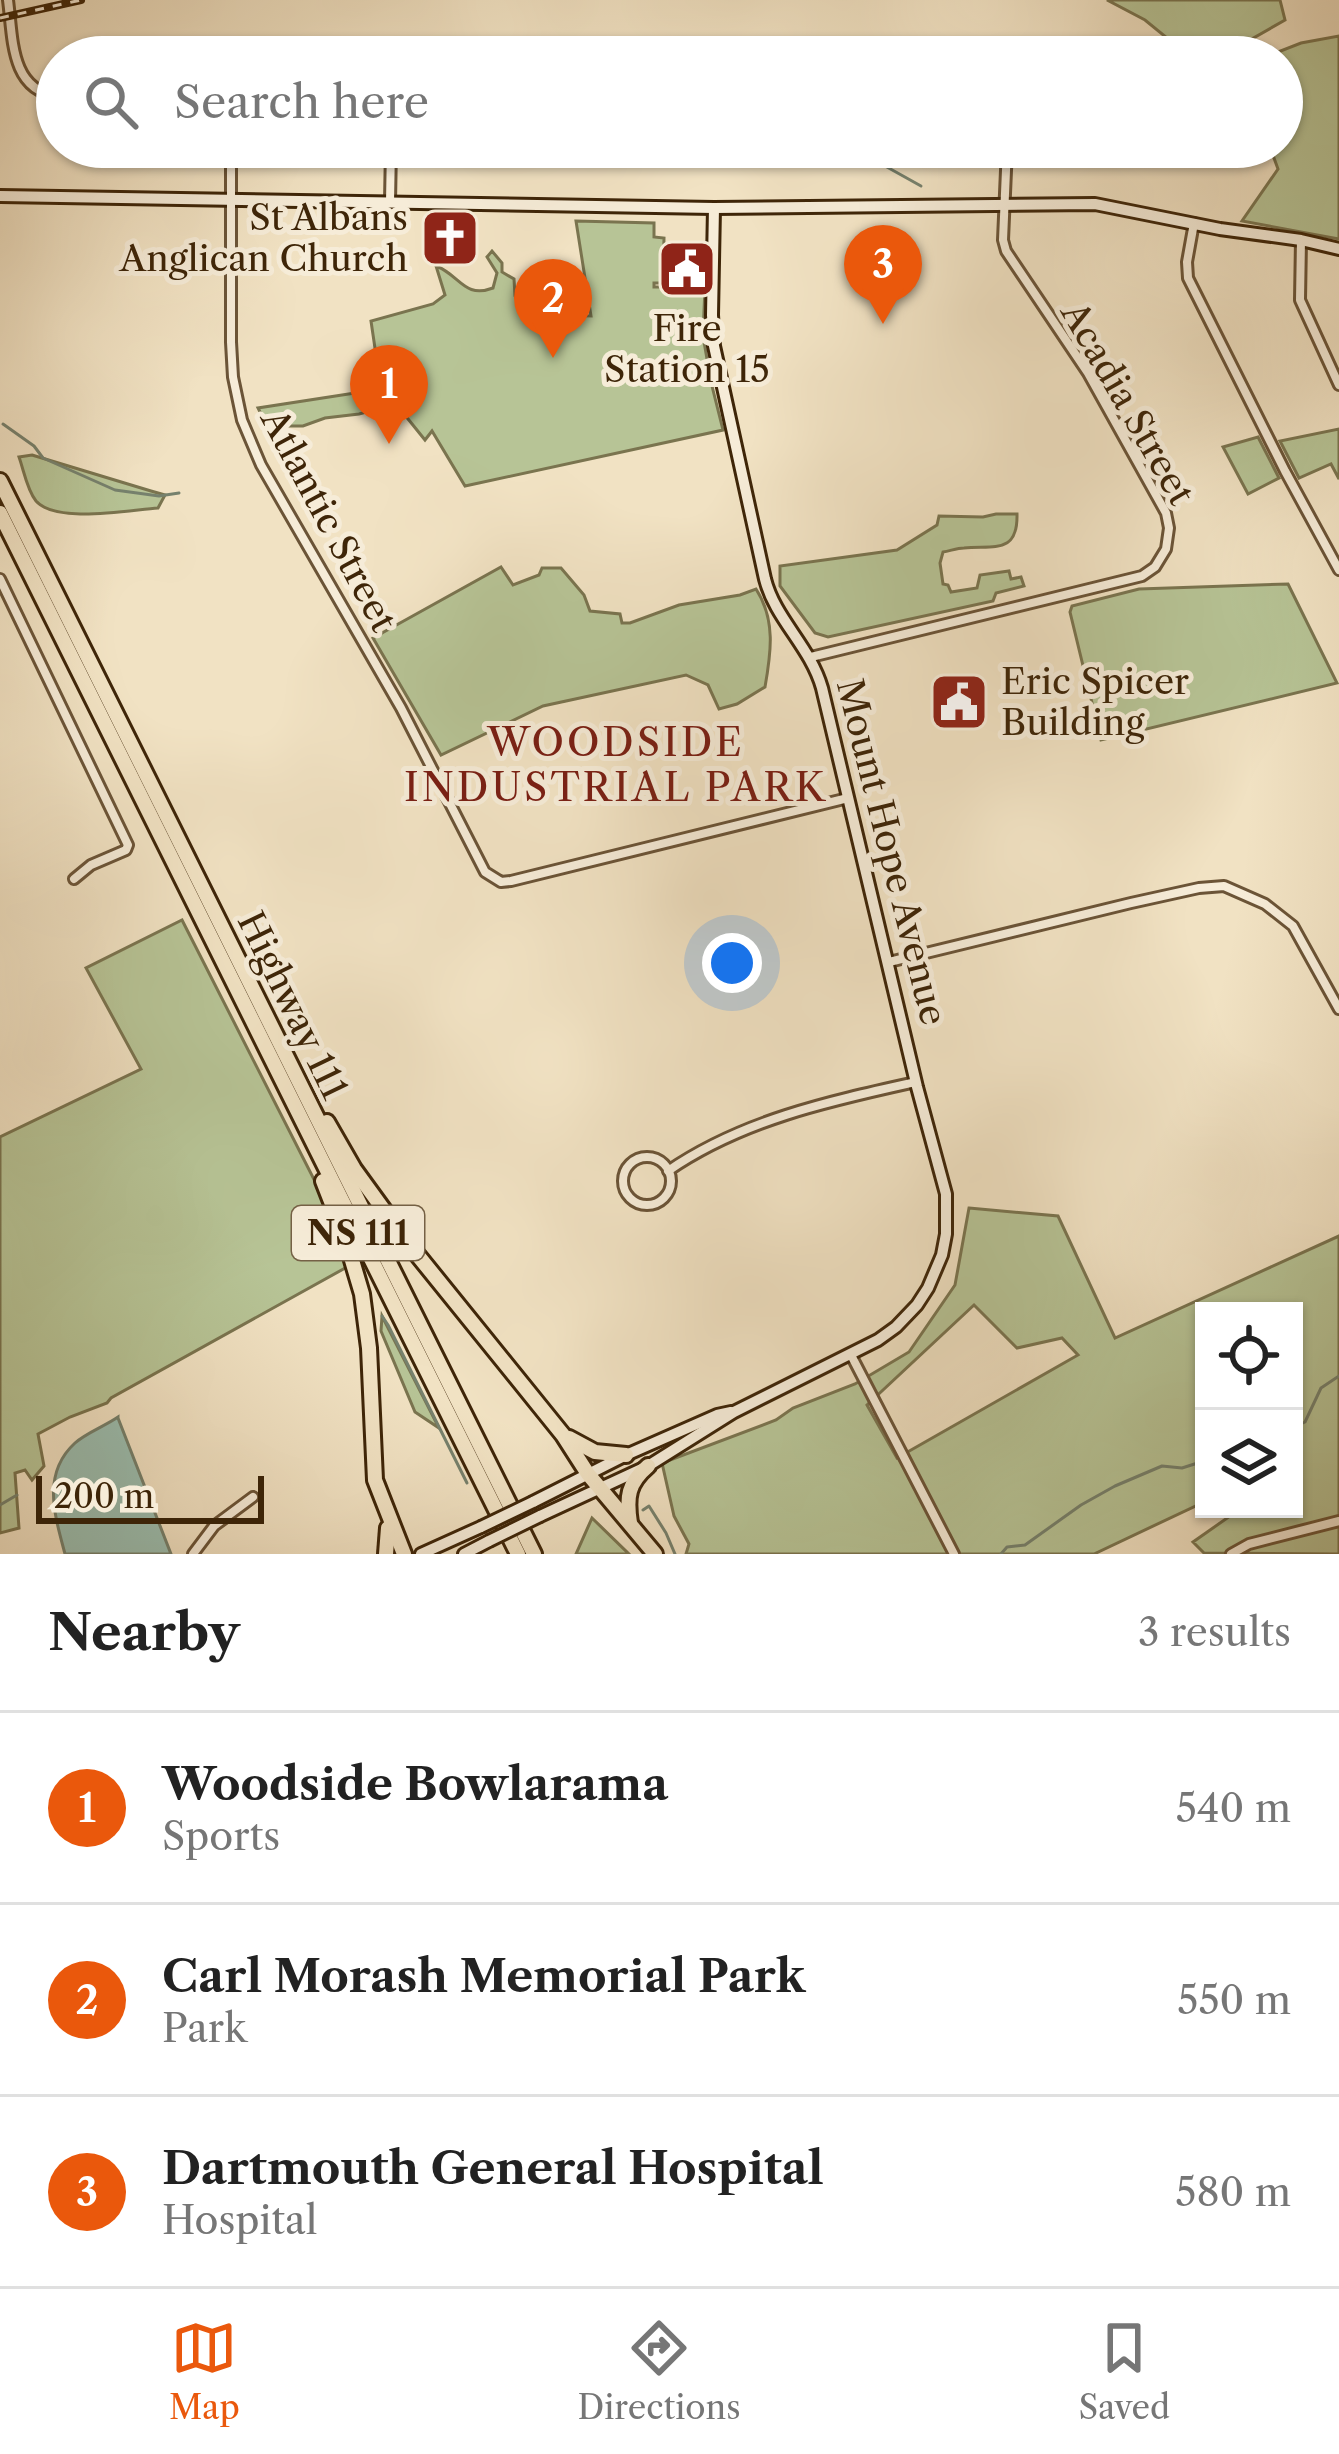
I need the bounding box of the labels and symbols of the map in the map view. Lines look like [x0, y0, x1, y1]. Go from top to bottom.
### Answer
place label: St Albans Anglican Church [119, 195, 408, 280]
church icon: St Albans Anglican Church [419, 207, 481, 269]
pin: 3 [844, 225, 922, 324]
public building icon: Fire Station 15 [656, 238, 718, 300]
pin: 2 [514, 259, 592, 358]
street label: Acadia Street [1052, 293, 1204, 513]
place label: Fire Station 15 [604, 306, 770, 391]
pin: 1 [350, 345, 428, 444]
street label: Atlantic Street [251, 400, 406, 639]
place label: Eric Spicer Building [1001, 659, 1189, 744]
public building icon: Eric Spicer Building [928, 671, 990, 733]
street label: Mount Hope Avenue [828, 674, 956, 1030]
district label: WOODSIDE INDUSTRIAL PARK [404, 718, 828, 811]
street label: Highway 111 [229, 904, 357, 1106]
your location [702, 933, 762, 993]
road number: NS 111 [292, 1206, 424, 1260]
scale bar [36, 1470, 264, 1523]

